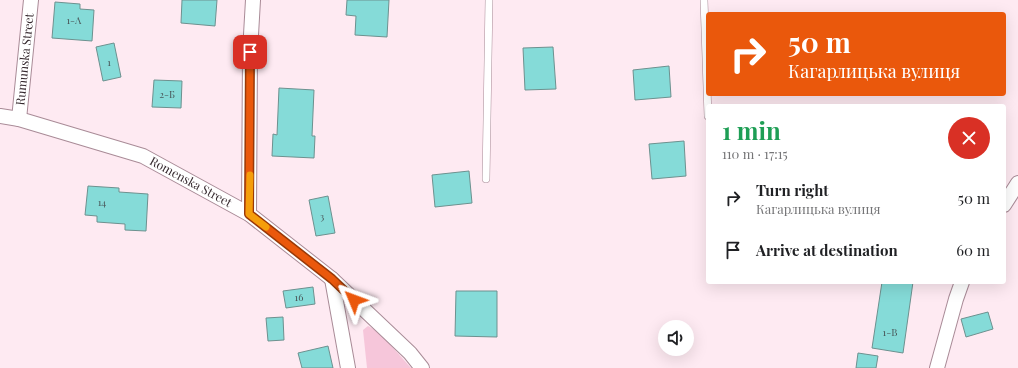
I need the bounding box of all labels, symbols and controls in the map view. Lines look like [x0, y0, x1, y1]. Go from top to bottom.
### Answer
street label: Rumunska Street [11, 12, 37, 106]
house number: 1-А [67, 13, 82, 27]
text: 50 m [788, 23, 851, 60]
icon: right [722, 28, 774, 80]
pin [233, 35, 267, 69]
icon: arrive [239, 41, 261, 63]
house number: 1 [107, 55, 111, 69]
text: Кагарлицька вулиця [788, 59, 960, 83]
house number: 2-Б [159, 87, 175, 101]
text: 1 min [722, 114, 781, 146]
button: close [948, 117, 990, 159]
text: 110 m · 17:15 [722, 145, 788, 162]
street label: Romenska Street [147, 152, 236, 210]
text: Turn right [756, 180, 829, 200]
icon: right [722, 187, 744, 209]
text: 50 m [958, 188, 990, 208]
house number: 14 [98, 195, 106, 209]
text: Кагарлицька вулиця [756, 200, 880, 217]
house number: 3 [320, 209, 325, 223]
icon: arrive [722, 239, 744, 261]
text: Arrive at destination [756, 240, 898, 260]
text: 60 m [956, 240, 990, 260]
position arrow [333, 279, 375, 321]
house number: 16 [295, 290, 303, 304]
map controls [658, 320, 694, 356]
button: sound [658, 320, 694, 356]
house number: 1-В [883, 325, 897, 339]

